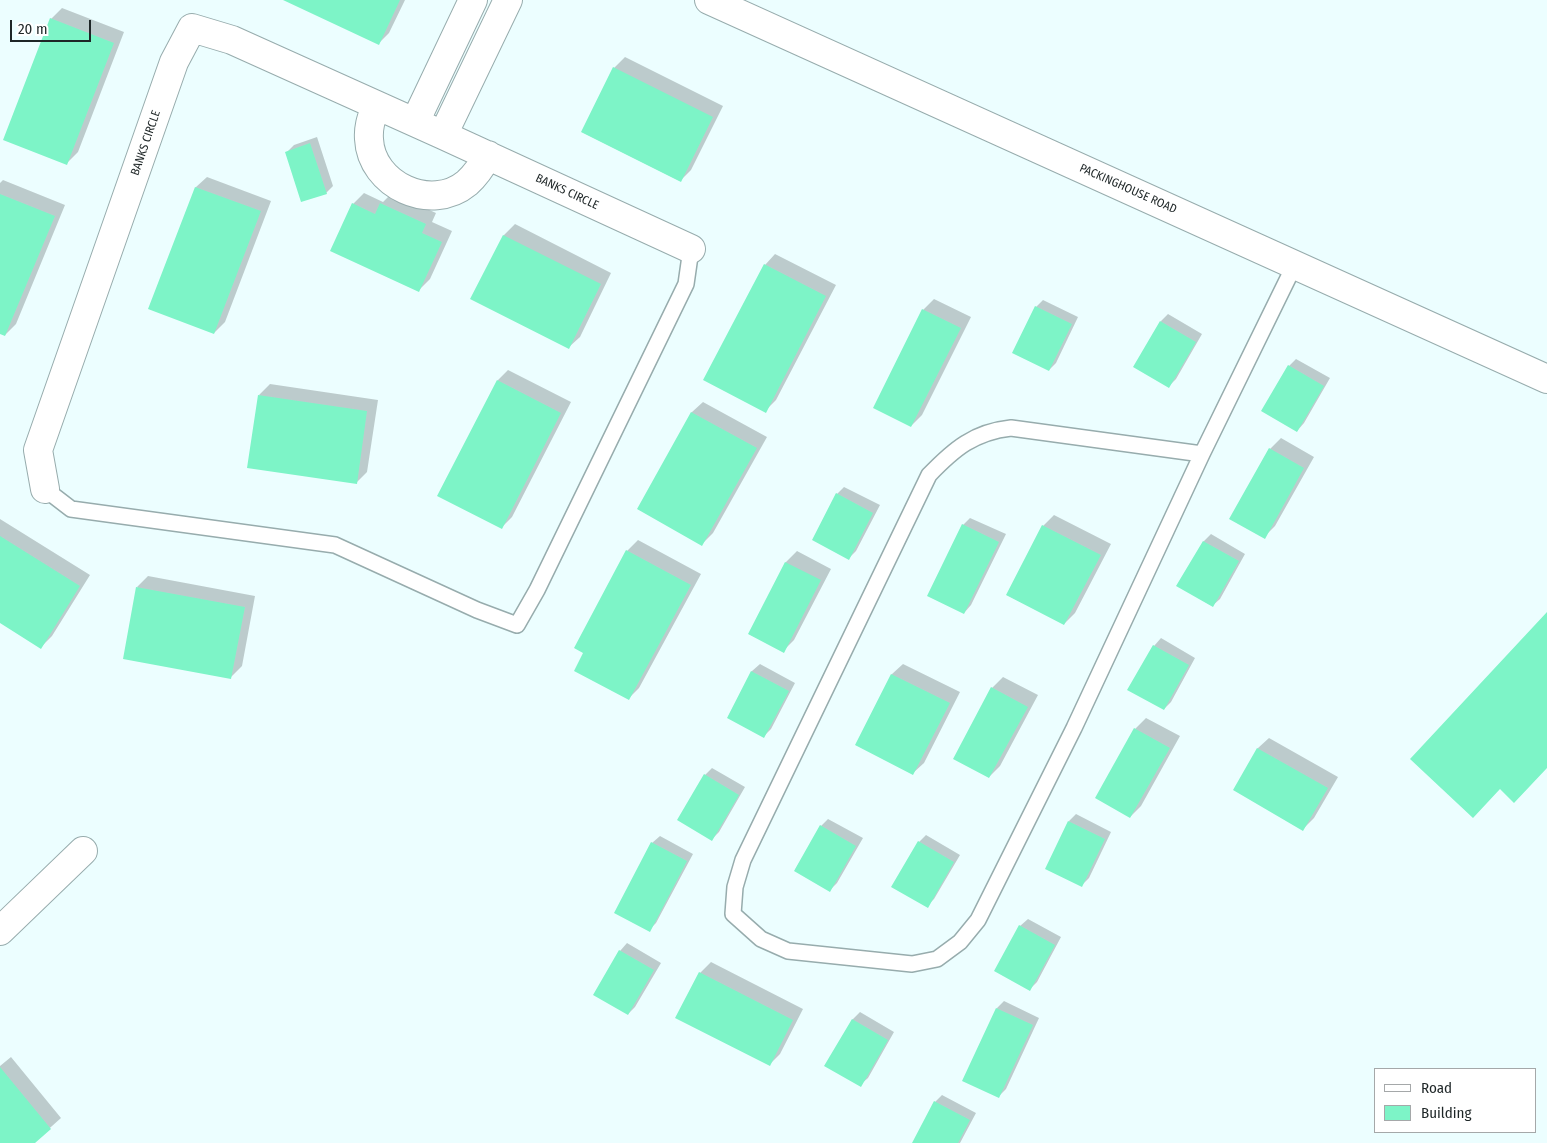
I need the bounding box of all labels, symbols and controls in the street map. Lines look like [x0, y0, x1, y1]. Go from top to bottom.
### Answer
scale bar [12, 10, 94, 42]
text: 20 m [18, 20, 48, 38]
street label: BANKS CIRCLE [128, 109, 164, 177]
street label: PACKINGHOUSE ROAD [1077, 161, 1179, 217]
street label: BANKS CIRCLE [533, 171, 601, 213]
legend [1374, 1068, 1537, 1133]
text: Road [1421, 1079, 1452, 1097]
text: Building [1421, 1104, 1472, 1122]

